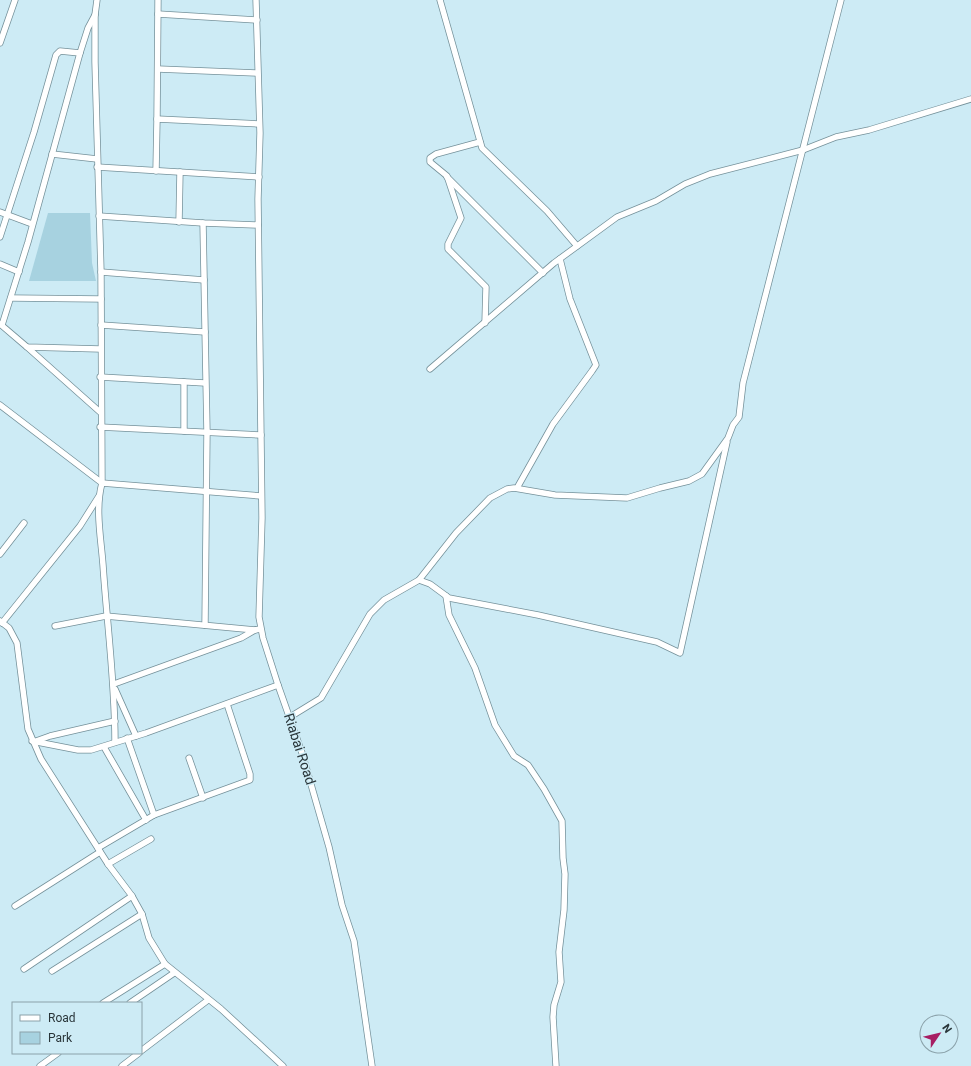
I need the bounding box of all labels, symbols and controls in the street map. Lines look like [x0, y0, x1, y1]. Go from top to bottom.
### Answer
street label: Riabai Road [281, 711, 319, 787]
legend [12, 1002, 142, 1054]
text: Road [48, 1011, 76, 1025]
north arrow [919, 1014, 959, 1054]
text: N [939, 1022, 954, 1036]
text: Park [48, 1031, 73, 1045]

